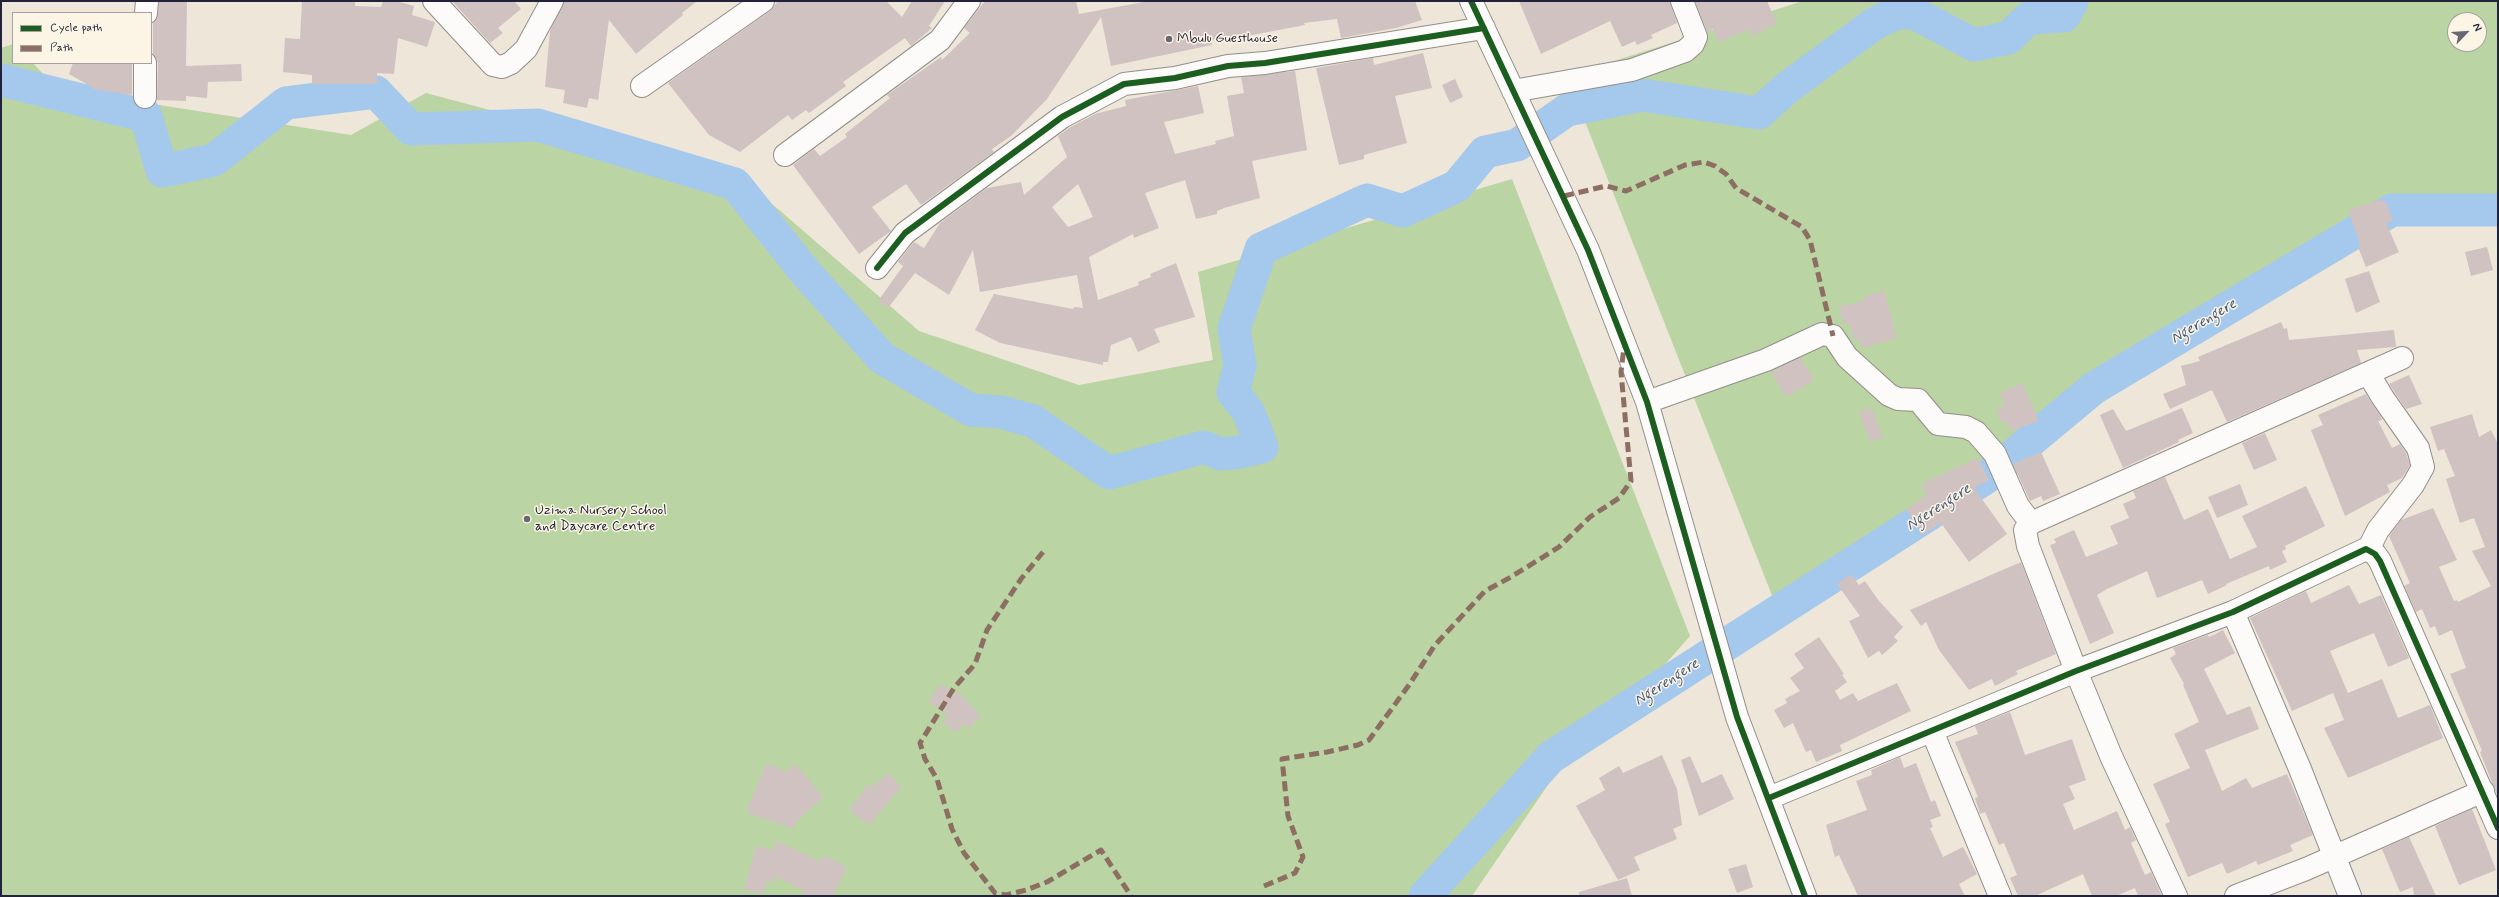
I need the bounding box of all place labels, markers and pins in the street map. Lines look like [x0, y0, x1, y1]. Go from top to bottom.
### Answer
place label: Mbulu Guesthouse [1177, 31, 1278, 47]
marker: Mbulu Guesthouse [1164, 34, 1174, 44]
place label: Uzima Nursery School and Daycare Centre [535, 503, 667, 536]
marker: Uzima Nursery School and Daycare Centre [522, 514, 532, 524]

